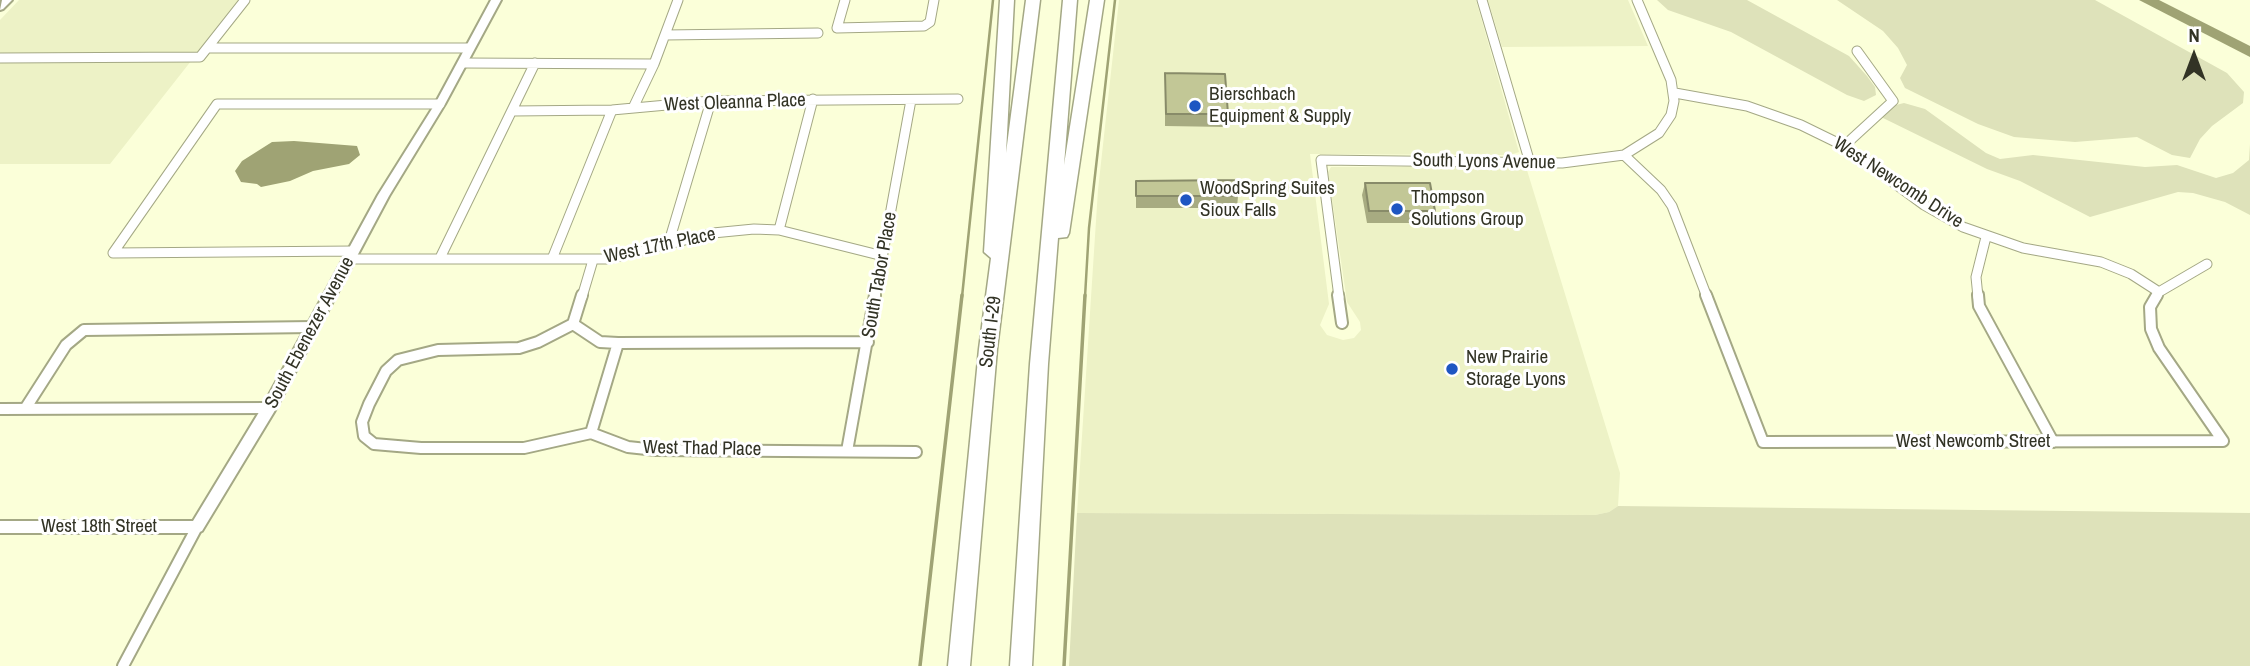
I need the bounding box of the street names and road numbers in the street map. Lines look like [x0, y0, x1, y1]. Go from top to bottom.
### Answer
street label: West Oleanna Place [664, 89, 806, 117]
street label: West Newcomb Drive [1829, 132, 1967, 234]
street label: South Lyons Avenue [1412, 149, 1556, 175]
street label: South Tabor Place [858, 210, 902, 340]
street label: West 17th Place [602, 223, 718, 269]
street label: South Ebenezer Avenue [260, 253, 360, 413]
street label: South I-29 [975, 295, 1007, 369]
street label: West Newcomb Street [1896, 431, 2050, 453]
street label: West Thad Place [643, 437, 761, 461]
street label: West 18th Street [41, 516, 157, 538]

